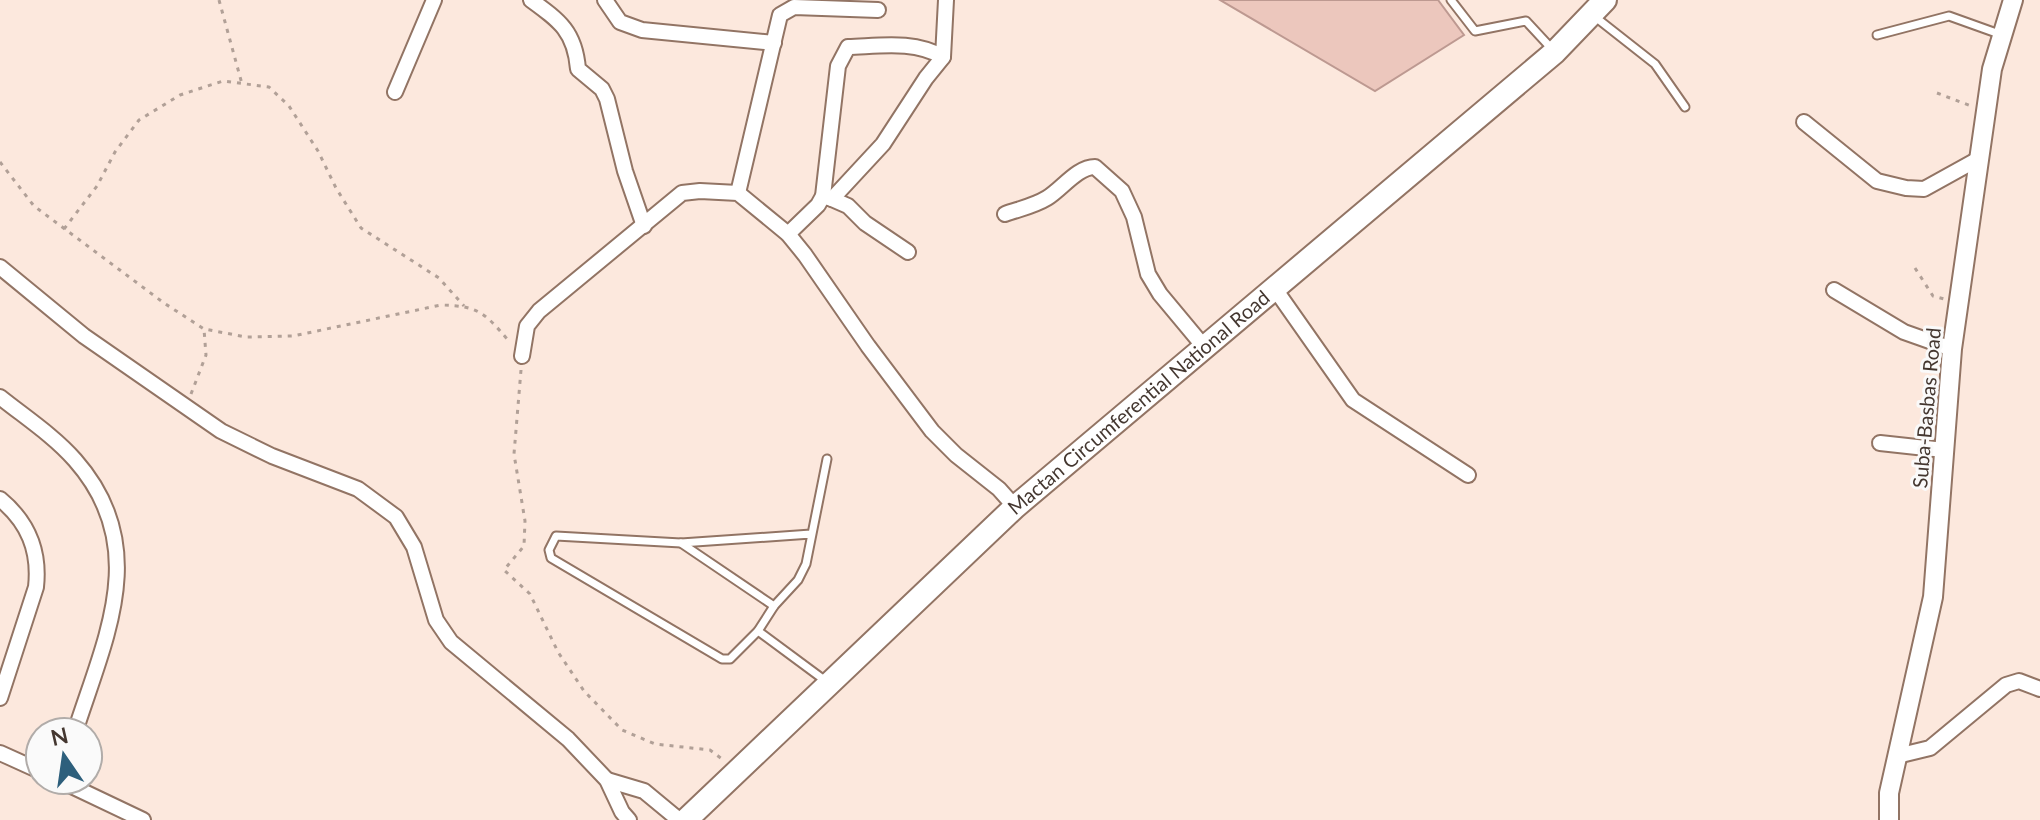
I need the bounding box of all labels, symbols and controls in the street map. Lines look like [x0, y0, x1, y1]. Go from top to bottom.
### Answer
street label: Mactan Circumferential National Road [1002, 285, 1274, 519]
street label: Suba-Basbas Road [1907, 327, 1945, 489]
north arrow [24, 716, 104, 796]
text: N [48, 721, 71, 751]

